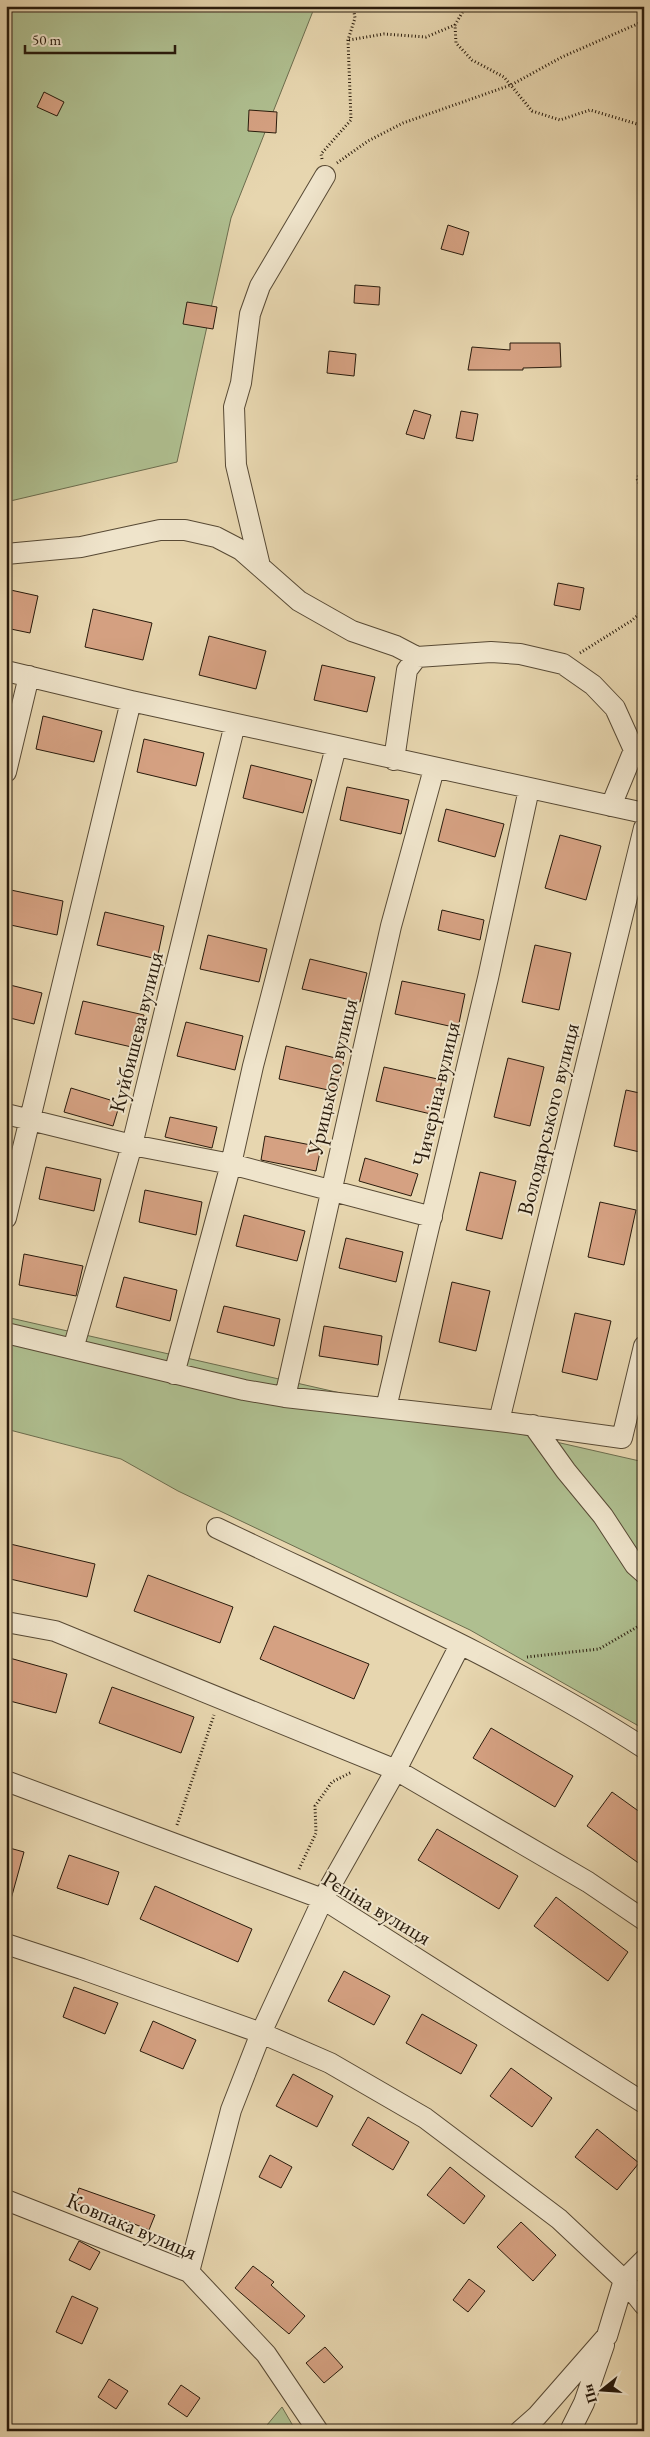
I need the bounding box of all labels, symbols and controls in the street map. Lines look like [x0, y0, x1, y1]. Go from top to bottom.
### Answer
scale bar [25, 22, 175, 54]
text: 50 m [32, 30, 61, 49]
street label: Куйбишева вулиця [102, 948, 170, 1115]
street label: Урицького вулиця [300, 995, 364, 1159]
street label: Чичеріна вулиця [405, 1019, 467, 1169]
street label: Володарського вулиця [510, 1020, 586, 1218]
street label: Рєпіна вулиця [317, 1864, 437, 1952]
street label: Ковпака вулиця [62, 2186, 202, 2267]
north arrow [578, 2364, 628, 2414]
text: Пн [578, 2382, 601, 2406]

